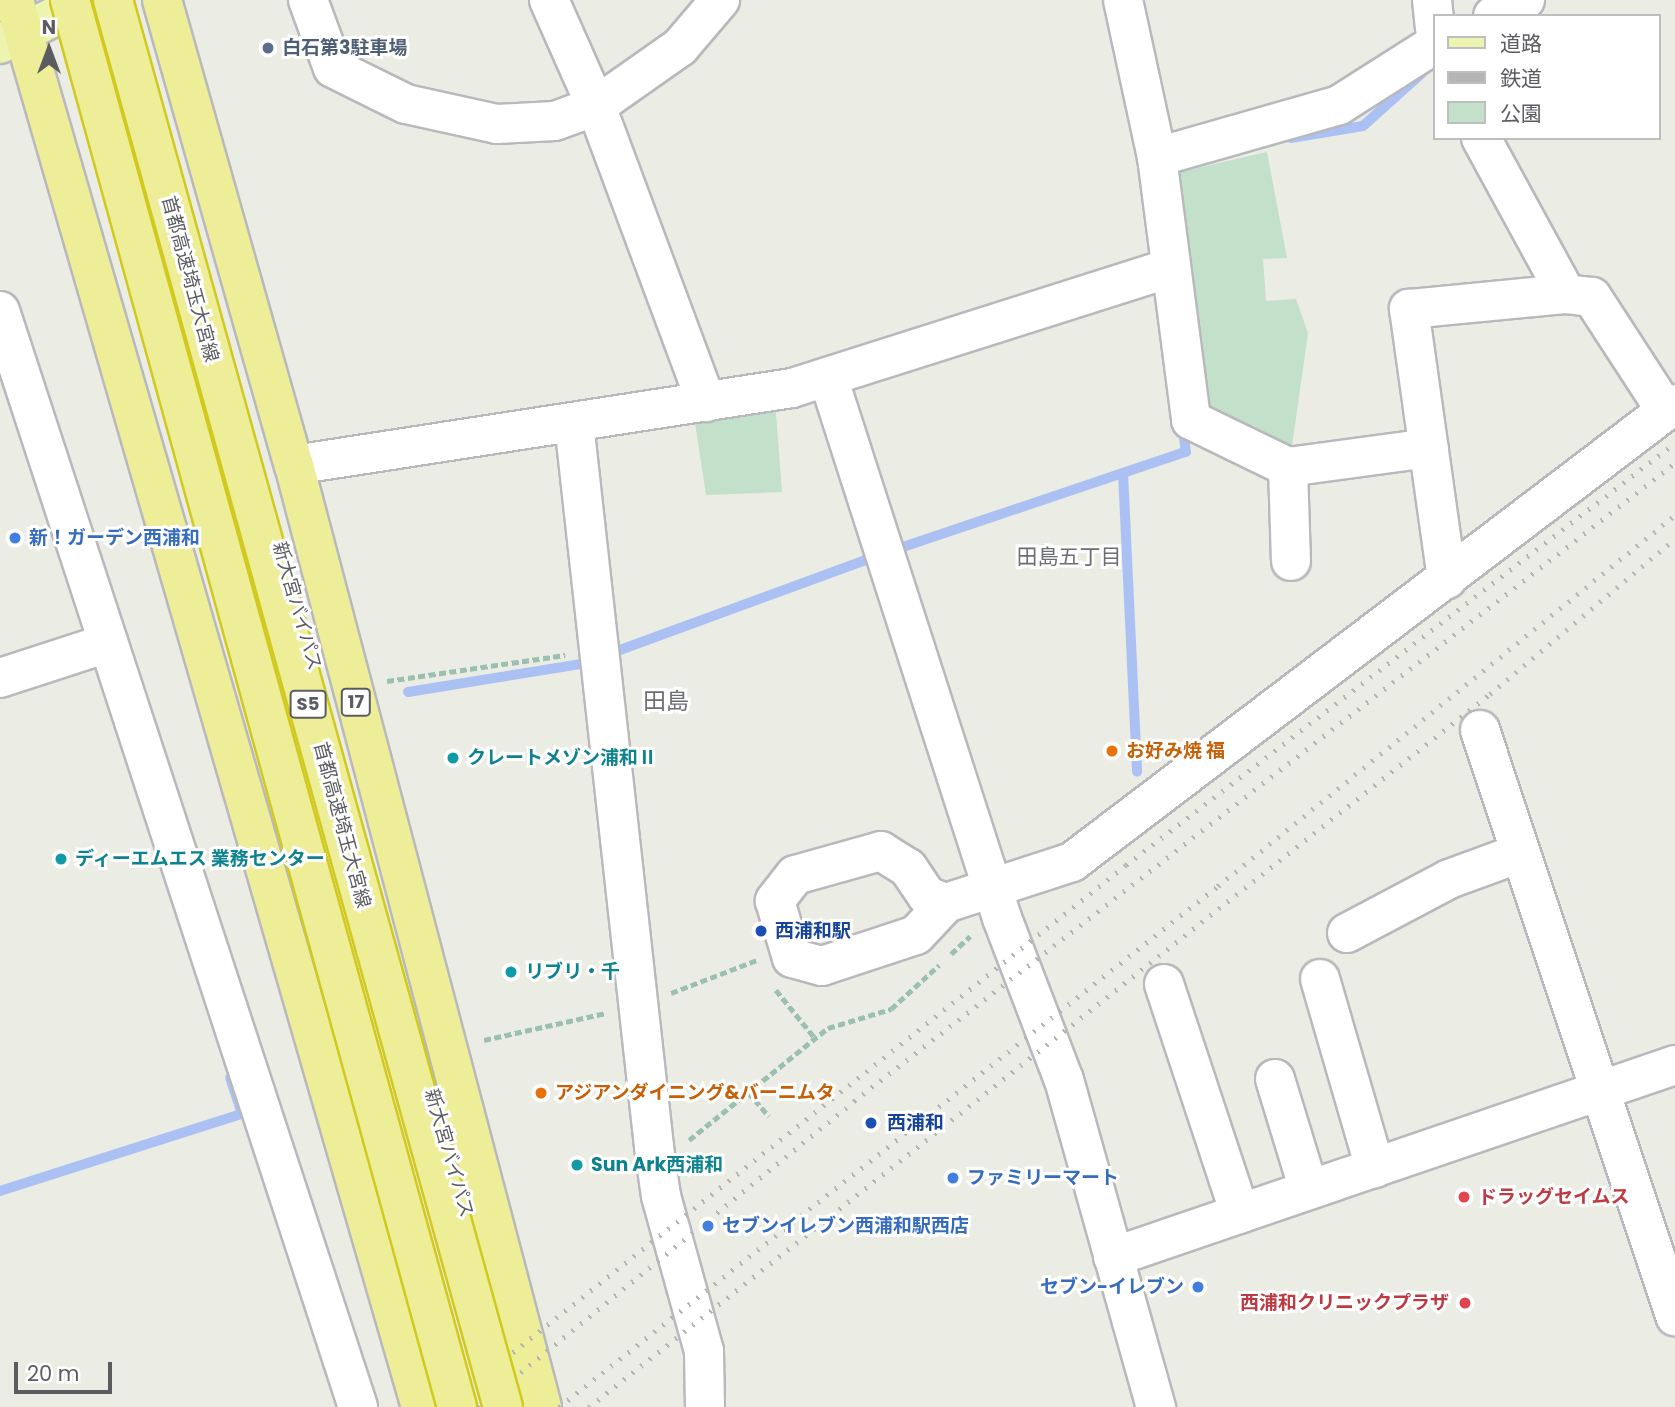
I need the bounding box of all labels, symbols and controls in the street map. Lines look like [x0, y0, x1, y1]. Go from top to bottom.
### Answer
north arrow [14, 14, 84, 84]
text: N [42, 14, 56, 41]
legend [1434, 14, 1661, 140]
text: 道路 [1500, 29, 1542, 58]
place label: 白石第3駐車場 [282, 37, 407, 59]
marker: 白石第3駐車場 [260, 40, 276, 56]
text: 鉄道 [1500, 64, 1542, 93]
text: 公園 [1500, 99, 1542, 128]
street label: 首都高速埼玉大宮線 [157, 193, 223, 365]
place label: 新！ガーデン西浦和 [29, 527, 200, 549]
marker: 新！ガーデン西浦和 [7, 530, 23, 546]
street label: 新大宮バイパス [268, 539, 326, 673]
district label: 田島五丁目 [1017, 544, 1121, 570]
district label: 田島 [643, 687, 689, 715]
road number: 17 [340, 688, 372, 716]
road number: S5 [289, 690, 327, 718]
street label: 首都高速埼玉大宮線 [309, 739, 375, 911]
place label: お好み焼 福 [1126, 740, 1225, 762]
marker: お好み焼 福 [1104, 743, 1120, 759]
place label: クレートメゾン浦和Ⅱ [467, 747, 657, 769]
marker: クレートメゾン浦和Ⅱ [445, 750, 461, 766]
place label: ディーエムエス 業務センター [75, 848, 326, 870]
marker: ディーエムエス 業務センター [53, 851, 69, 867]
place label: 西浦和駅 [775, 920, 851, 942]
marker: 西浦和駅 [753, 923, 769, 939]
place label: リブリ・千 [525, 961, 620, 983]
marker: リブリ・千 [503, 964, 519, 980]
place label: アジアンダイニング&バーニムタ [555, 1082, 836, 1104]
marker: アジアンダイニング&バーニムタ [533, 1085, 549, 1101]
street label: 新大宮バイパス [420, 1086, 478, 1220]
place label: 西浦和 [887, 1112, 944, 1134]
marker: 西浦和 [861, 1113, 881, 1133]
place label: Sun Ark西浦和 [591, 1154, 723, 1176]
marker: Sun Ark西浦和 [569, 1157, 585, 1173]
place label: ファミリーマート [967, 1167, 1119, 1189]
marker: ファミリーマート [945, 1170, 961, 1186]
place label: ドラッグセイムス [1478, 1186, 1630, 1208]
marker: ドラッグセイムス [1456, 1189, 1472, 1205]
place label: セブンイレブン西浦和駅西店 [722, 1215, 969, 1237]
marker: セブンイレブン西浦和駅西店 [700, 1218, 716, 1234]
place label: セブン-イレブン [1040, 1276, 1184, 1298]
marker: セブン-イレブン [1190, 1279, 1206, 1295]
place label: 西浦和クリニックプラザ [1240, 1292, 1449, 1314]
marker: 西浦和クリニックプラザ [1455, 1293, 1475, 1313]
scale bar [18, 1348, 116, 1392]
text: 20 m [27, 1359, 80, 1388]

